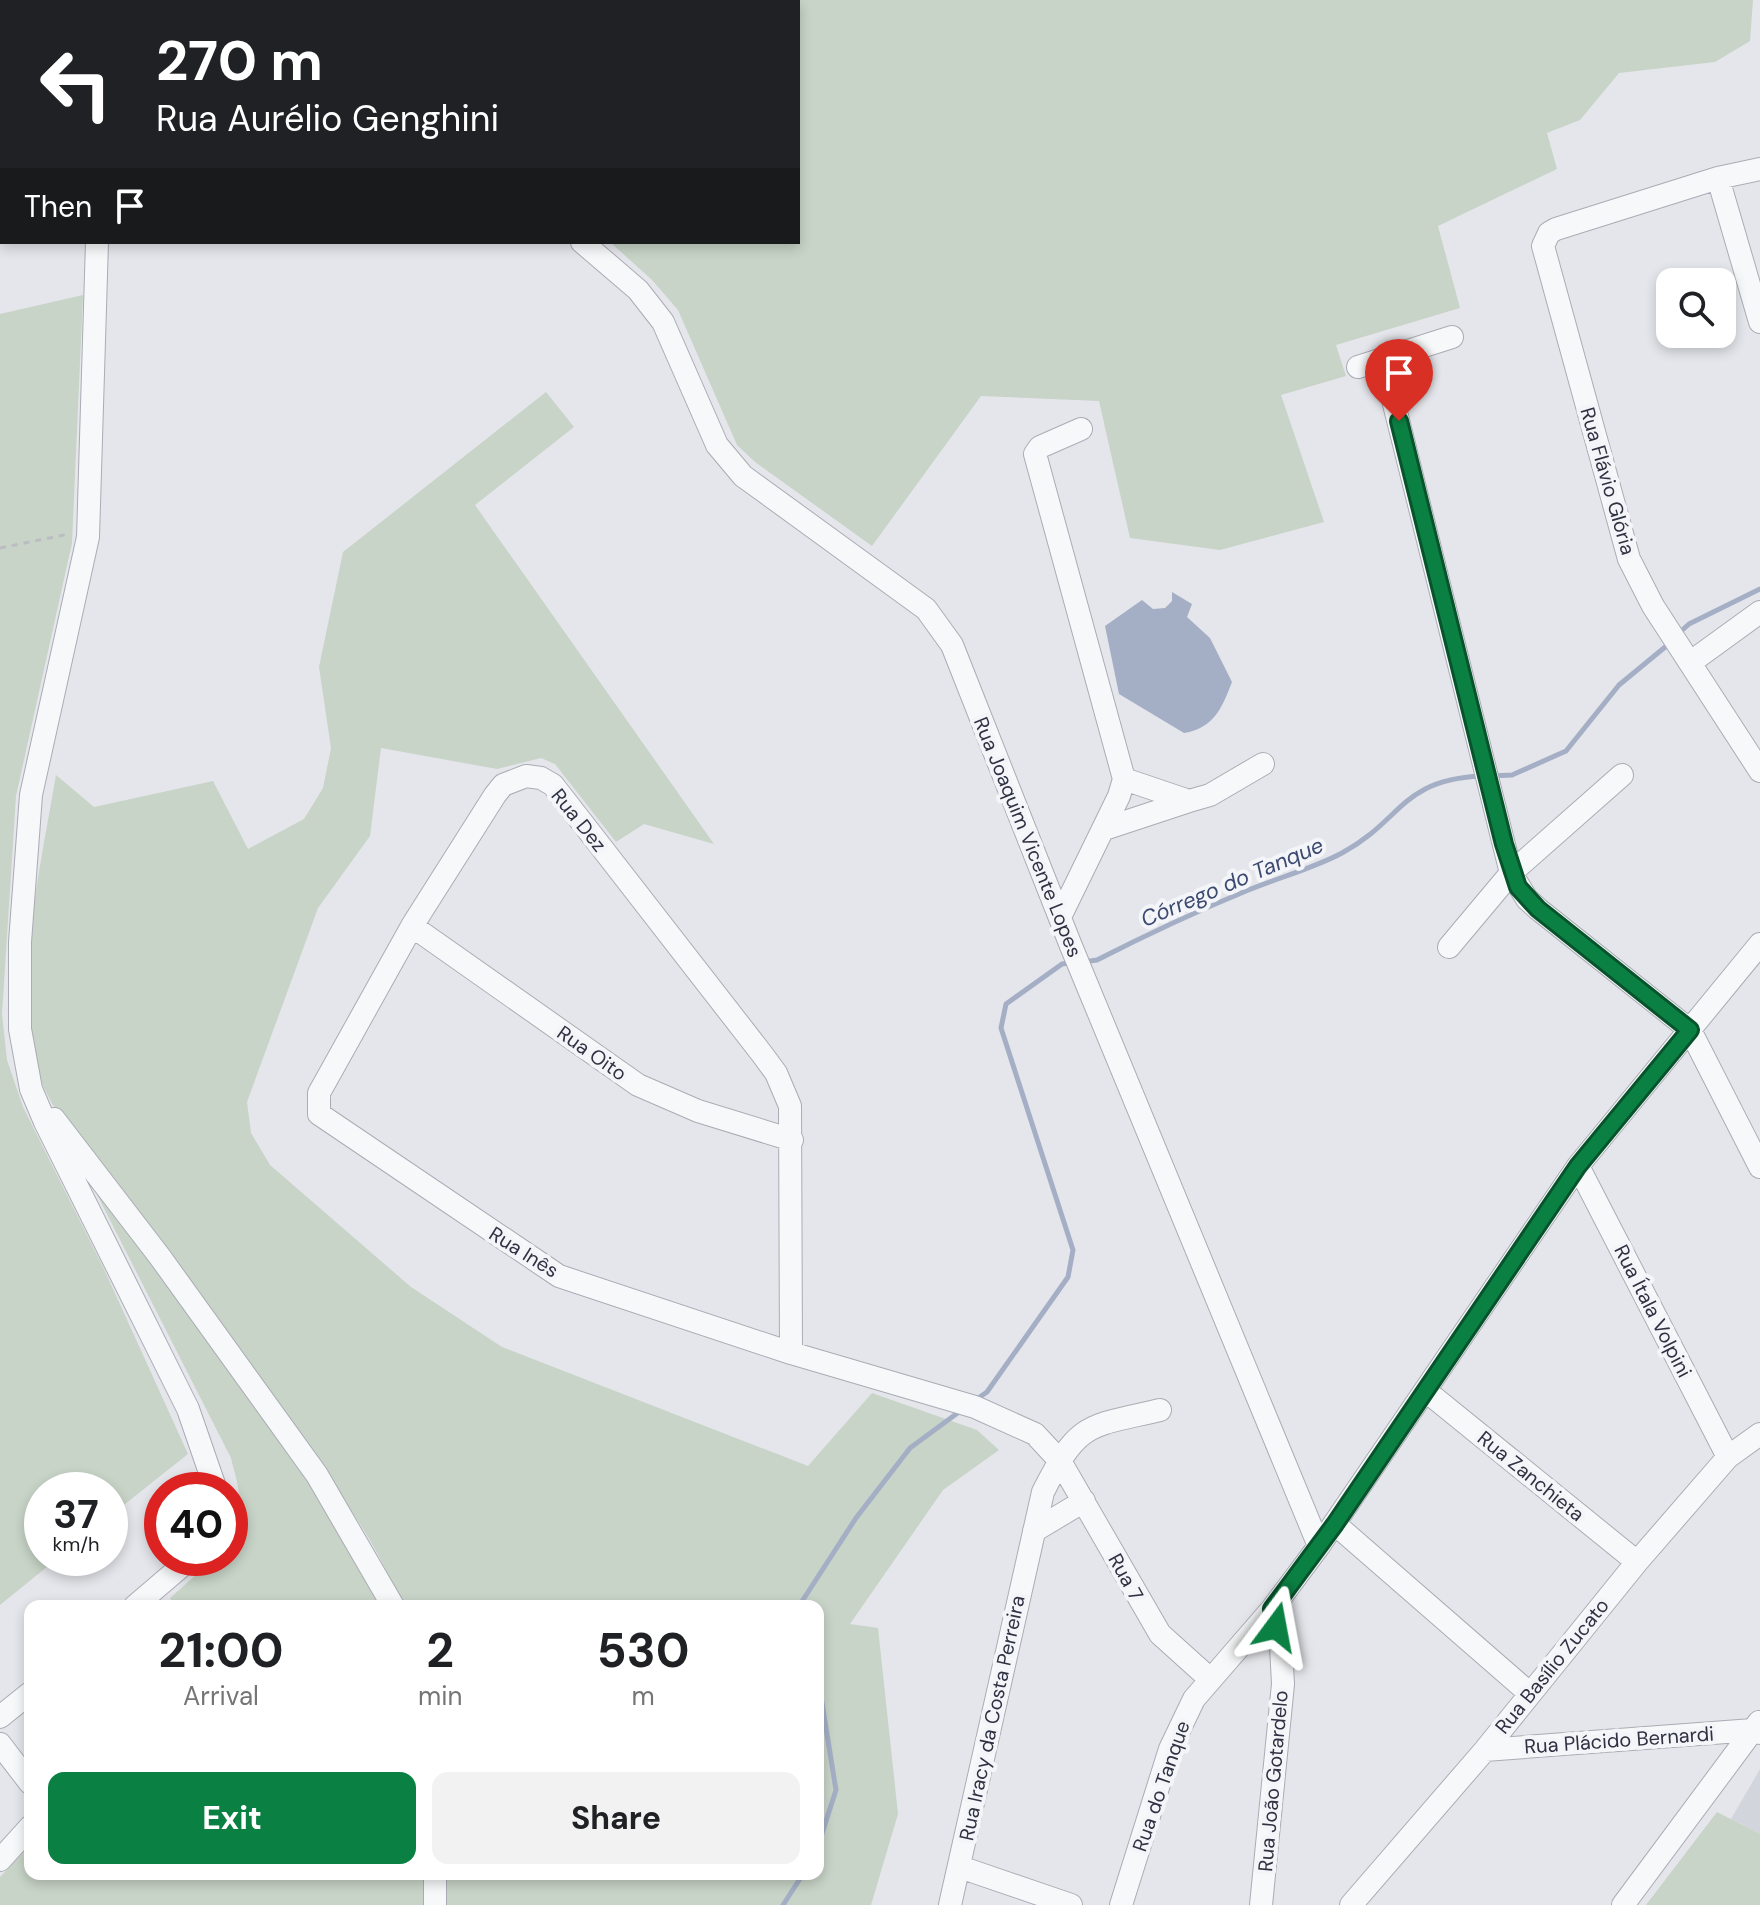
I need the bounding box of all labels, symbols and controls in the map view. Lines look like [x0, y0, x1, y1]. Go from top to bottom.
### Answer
text: 270 m [156, 24, 323, 97]
icon: left [24, 32, 128, 136]
text: Rua Aurélio Genghini [156, 95, 499, 142]
icon: arrive [108, 184, 152, 228]
text: Then [24, 187, 92, 226]
map controls [1656, 268, 1736, 348]
button: search [1656, 268, 1736, 348]
pin [1365, 339, 1433, 421]
icon: arrive [1377, 351, 1421, 395]
street label: Rua Flávio Glória [1575, 404, 1641, 558]
street label: Rua Joaquim Vicente Lopes [968, 713, 1088, 961]
street label: Rua Dez [546, 783, 612, 857]
water label: Córrego do Tanque [1136, 830, 1328, 934]
street label: Rua Oito [552, 1020, 632, 1086]
street label: Rua Inês [484, 1221, 564, 1283]
street label: Rua Ítala Volpini [1608, 1240, 1698, 1382]
street label: Rua Zanchieta [1472, 1425, 1590, 1527]
speed limit sign: 40 [144, 1472, 248, 1576]
text: 37 [53, 1488, 99, 1540]
text: km/h [52, 1531, 100, 1557]
street label: Rua 7 [1102, 1549, 1150, 1605]
position arrow [1234, 1585, 1318, 1669]
street label: Rua Iracy da Costa Perreira [953, 1593, 1031, 1843]
street label: Rua Basílio Zucato [1489, 1593, 1615, 1739]
text: 21:00 [159, 1619, 283, 1682]
text: 2 [426, 1619, 454, 1682]
text: 530 [597, 1619, 689, 1682]
text: Arrival [183, 1679, 259, 1713]
text: min [418, 1679, 462, 1713]
text: m [632, 1679, 655, 1713]
street label: Rua João Gotardelo [1252, 1689, 1294, 1873]
street label: Rua do Tanque [1126, 1717, 1196, 1855]
street label: Rua Plácido Bernardi [1523, 1720, 1715, 1760]
button: Exit [48, 1772, 416, 1864]
button: Share [432, 1772, 800, 1864]

